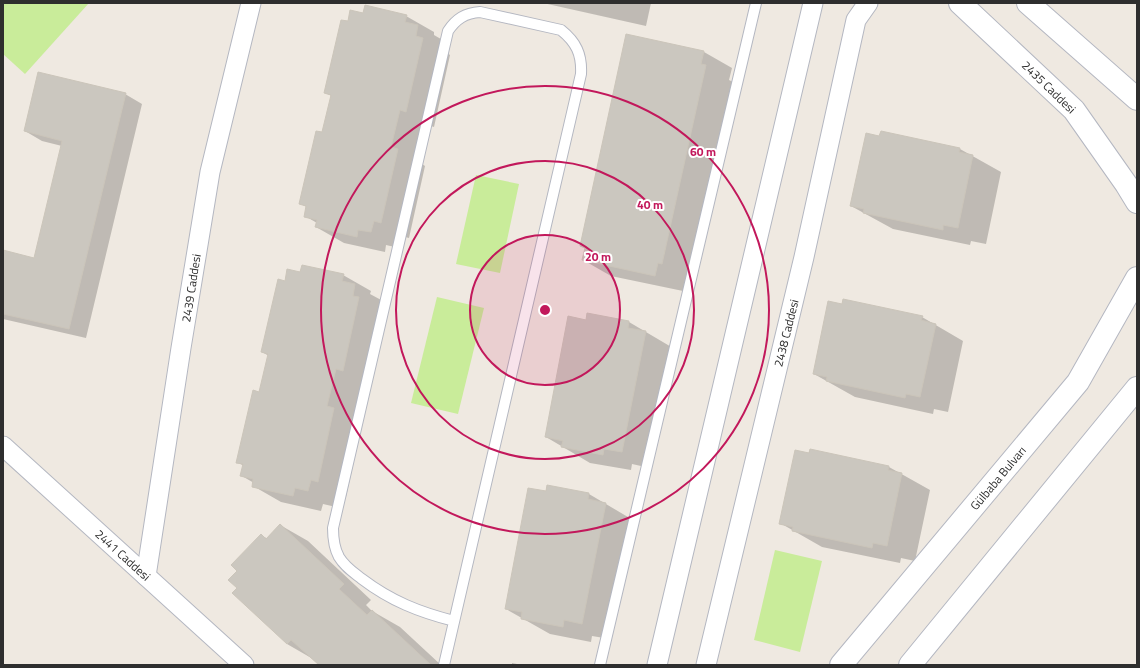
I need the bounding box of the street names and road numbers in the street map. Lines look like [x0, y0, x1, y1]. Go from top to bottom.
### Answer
street label: 2435 Caddesi [1018, 56, 1080, 118]
street label: 2439 Caddesi [176, 252, 206, 324]
street label: 2438 Caddesi [768, 297, 804, 369]
street label: Gülbaba Bulvarı [965, 442, 1031, 514]
street label: 2441 Caddesi [91, 525, 155, 585]

